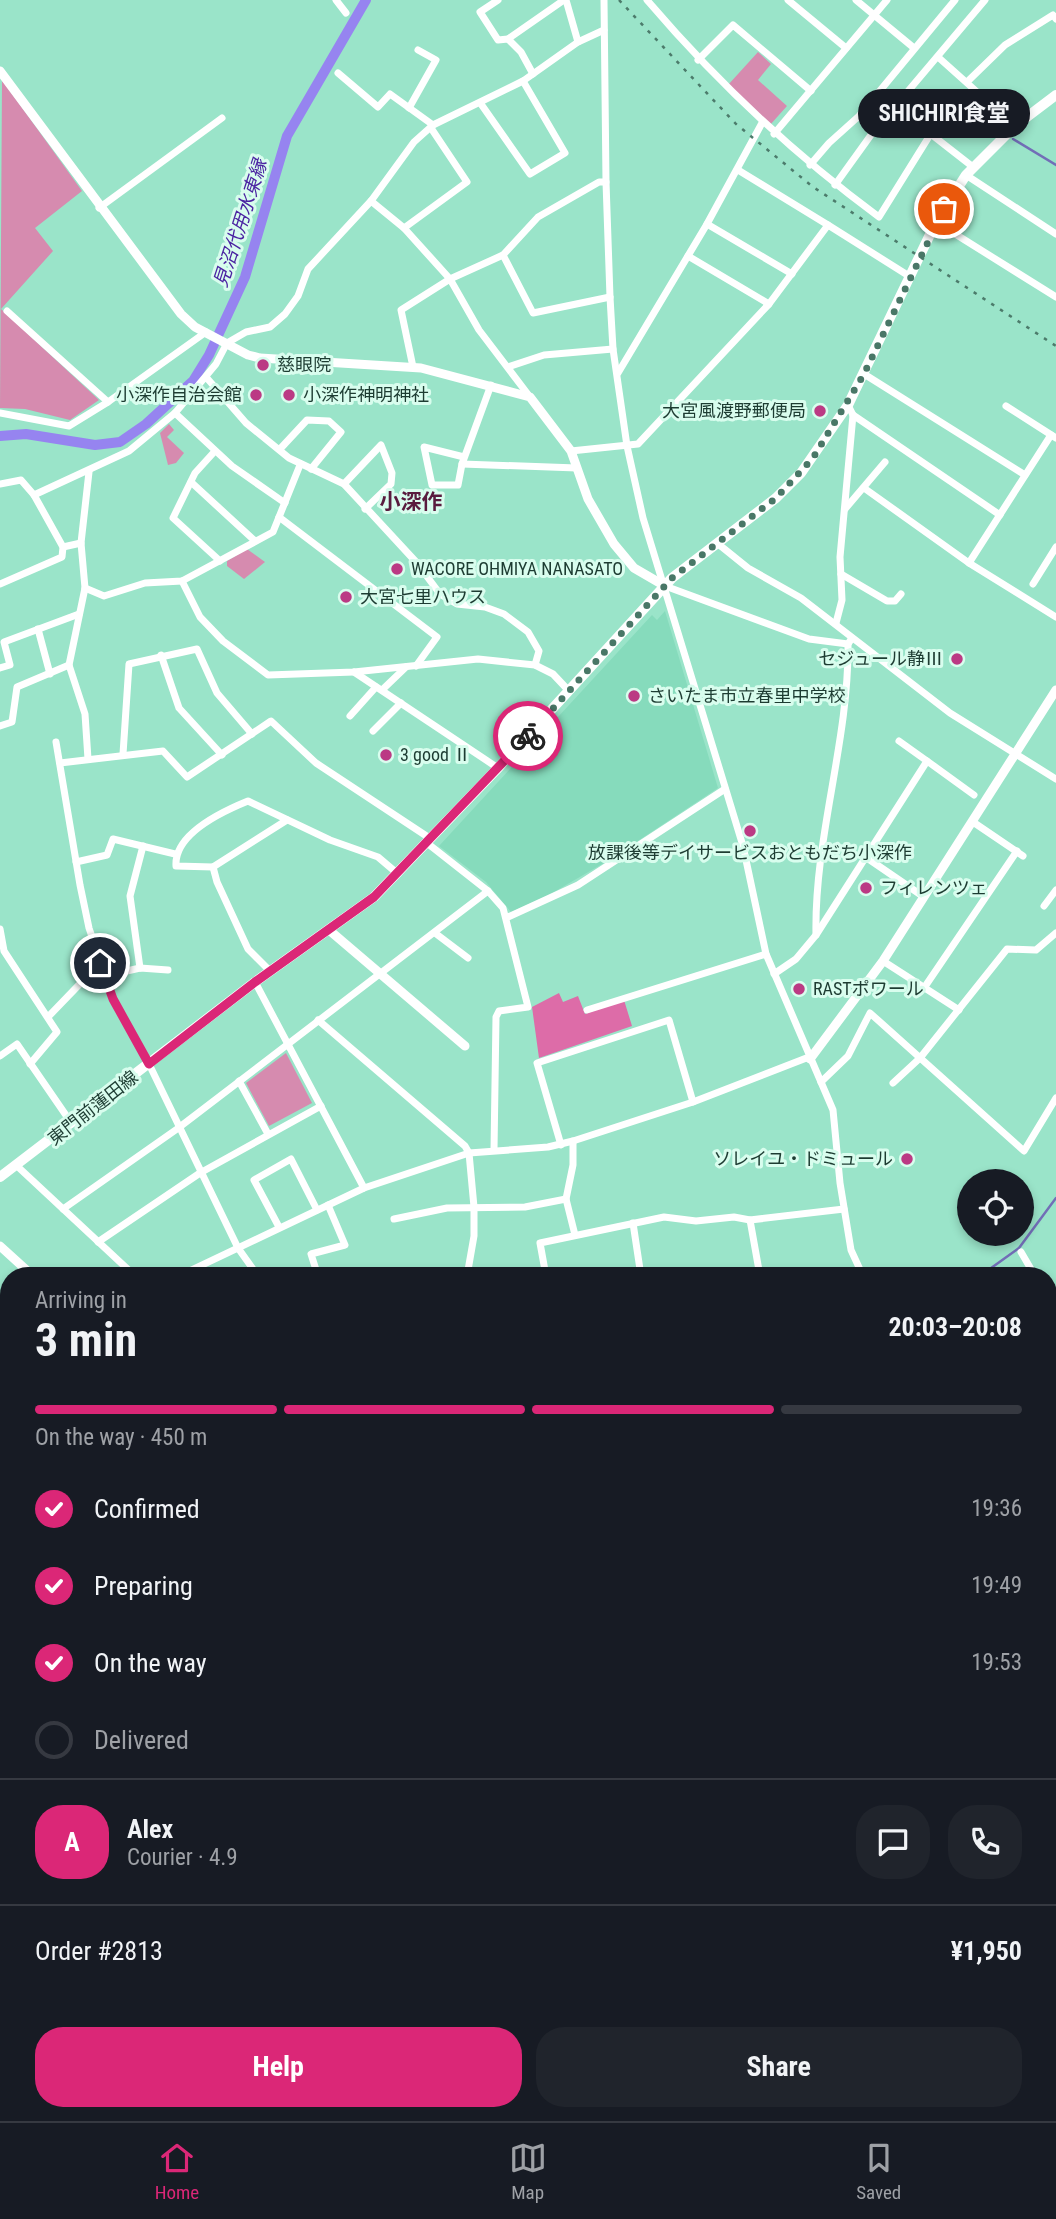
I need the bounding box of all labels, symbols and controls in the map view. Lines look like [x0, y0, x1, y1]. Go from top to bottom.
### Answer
callout: SHICHIRI食堂 [858, 90, 1030, 139]
text: SHICHIRI食堂 [878, 100, 1010, 127]
water label: 見沼代用水東縁 [209, 154, 273, 290]
pin [914, 179, 974, 239]
icon: bag [925, 190, 963, 228]
place label: 慈眼院 [277, 354, 331, 375]
marker: 慈眼院 [255, 357, 271, 373]
place label: 小深作自治会館 [116, 384, 242, 405]
place label: 小深作神明神社 [303, 384, 429, 405]
marker: 小深作自治会館 [248, 387, 264, 403]
marker: 小深作神明神社 [281, 387, 297, 403]
place label: 大宮風渡野郵便局 [662, 400, 806, 421]
marker: 大宮風渡野郵便局 [812, 403, 828, 419]
district label: 小深作 [380, 490, 443, 514]
place label: WACORE OHMIYA NANASATO [411, 558, 623, 579]
marker: WACORE OHMIYA NANASATO [389, 561, 405, 577]
place label: 大宮七里ハウス [360, 586, 486, 607]
marker: 大宮七里ハウス [338, 589, 354, 605]
place label: セジュール静Ⅲ [818, 648, 943, 669]
marker: セジュール静Ⅲ [949, 651, 965, 667]
place label: さいたま市立春里中学校 [648, 685, 845, 706]
marker: さいたま市立春里中学校 [626, 688, 642, 704]
courier [493, 701, 563, 771]
icon: bike [509, 717, 547, 755]
place label: 3 good Ⅱ [400, 744, 471, 765]
marker: 3 good Ⅱ [378, 747, 394, 763]
marker: 放課後等デイサービスおともだち小深作 [742, 823, 758, 839]
place label: 放課後等デイサービスおともだち小深作 [588, 842, 912, 863]
place label: フィレンツェ [880, 877, 988, 898]
marker: フィレンツェ [858, 880, 874, 896]
pin [70, 933, 130, 993]
icon: home [81, 944, 119, 982]
place label: RASTポワール [813, 978, 924, 999]
marker: RASTポワール [791, 981, 807, 997]
street label: 東門前蓮田線 [44, 1066, 142, 1149]
place label: ソレイユ・ドミュール [713, 1148, 893, 1169]
marker: ソレイユ・ドミュール [899, 1151, 915, 1167]
map controls [957, 1169, 1034, 1246]
button: locate [957, 1169, 1034, 1246]
text: Arriving in [35, 1287, 127, 1314]
text: 20:03–20:08 [888, 1312, 1022, 1342]
text: 3 min [35, 1313, 137, 1367]
text: On the way · 450 m [35, 1424, 207, 1451]
icon: check [35, 1490, 73, 1528]
text: Confirmed [94, 1494, 200, 1524]
text: 19:36 [971, 1495, 1022, 1522]
icon: check [35, 1567, 73, 1605]
text: Preparing [94, 1571, 193, 1601]
text: 19:49 [971, 1572, 1022, 1599]
icon: check [35, 1644, 73, 1682]
text: On the way [94, 1648, 207, 1678]
text: 19:53 [971, 1649, 1022, 1676]
text: Delivered [94, 1725, 189, 1755]
button: chat [856, 1805, 930, 1879]
button: phone [948, 1805, 1022, 1879]
text: Alex [127, 1814, 173, 1844]
text: A [64, 1827, 80, 1857]
text: Courier · 4.9 [127, 1844, 238, 1871]
text: Order #2813 [35, 1936, 163, 1966]
text: ¥1,950 [951, 1936, 1022, 1966]
button: Help [35, 2027, 522, 2107]
button: Share [536, 2027, 1022, 2107]
tab: Home [155, 2139, 199, 2204]
tab: Map [509, 2139, 547, 2204]
tab: Saved [856, 2139, 901, 2204]

